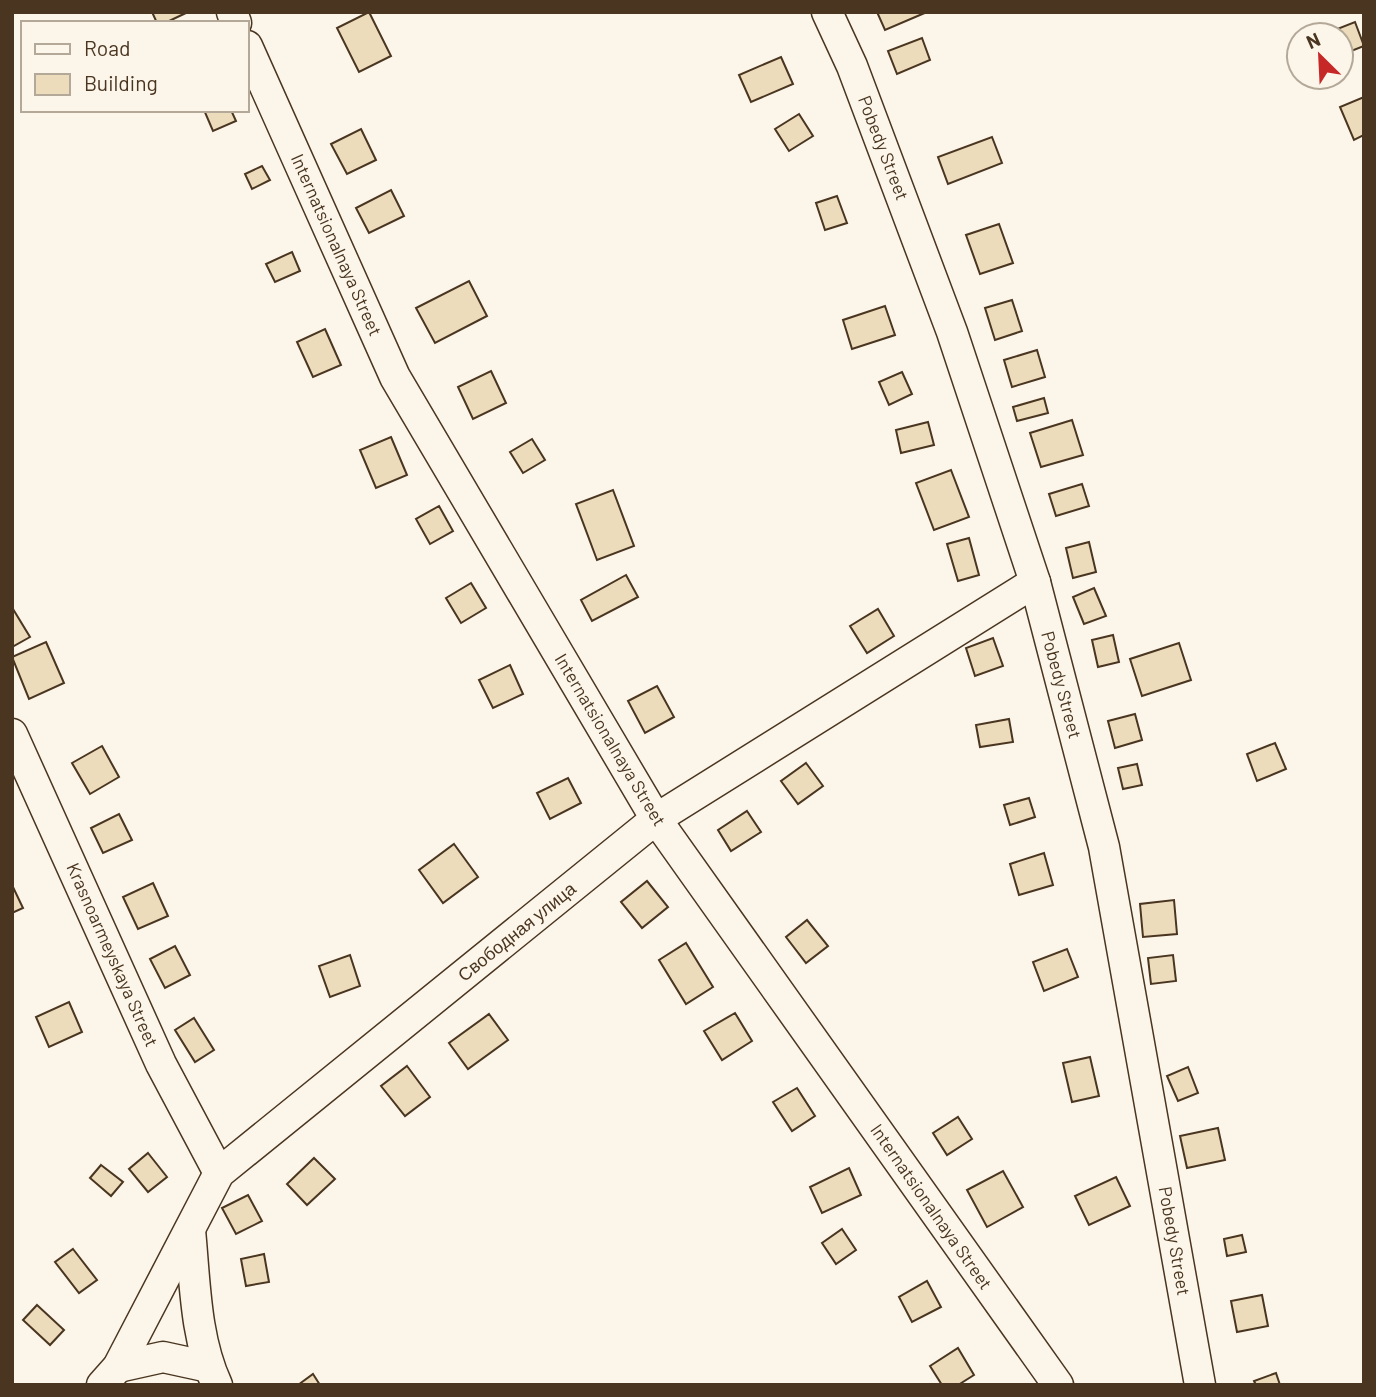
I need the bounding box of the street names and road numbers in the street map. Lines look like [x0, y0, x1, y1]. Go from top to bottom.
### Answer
street label: Pobedy Street [854, 92, 914, 203]
street label: Internatsionalnaya Street [287, 150, 387, 339]
street label: Pobedy Street [1037, 629, 1087, 741]
street label: Internatsionalnaya Street [551, 649, 671, 830]
street label: Krasnoarmeyskaya Street [62, 859, 163, 1050]
street label: Свободная улица [453, 876, 581, 986]
street label: Internatsionalnaya Street [866, 1119, 997, 1293]
street label: Pobedy Street [1155, 1185, 1195, 1297]

